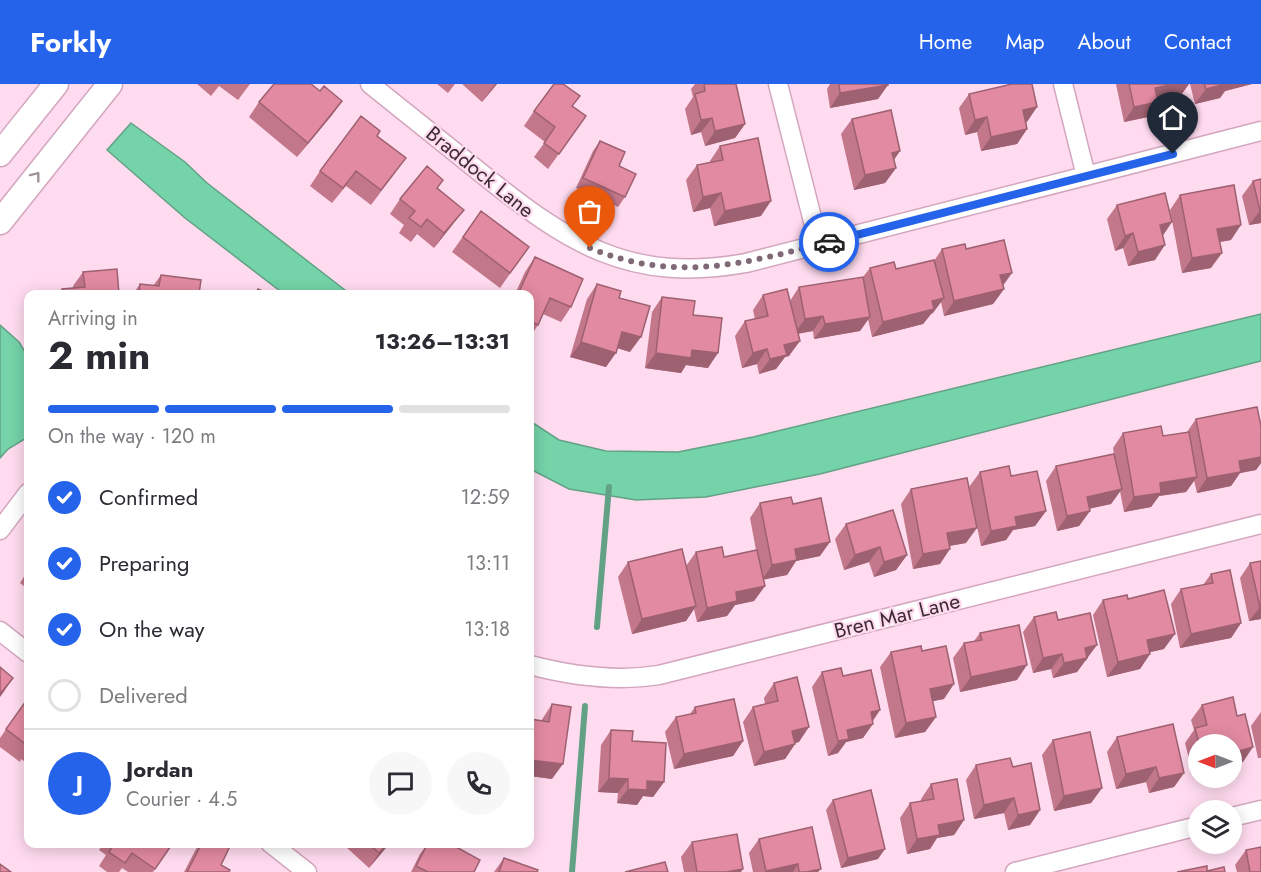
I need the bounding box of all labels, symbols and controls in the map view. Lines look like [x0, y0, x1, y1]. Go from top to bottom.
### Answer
text: Forkly [30, 22, 111, 63]
text: Home [919, 27, 972, 57]
text: Map [1005, 27, 1045, 57]
text: About [1078, 27, 1131, 57]
text: Contact [1164, 27, 1231, 57]
pin [1147, 92, 1198, 154]
icon: home [1156, 101, 1189, 134]
street label: Braddock Lane [419, 119, 541, 225]
one-way arrow [29, 172, 40, 183]
pin [564, 186, 615, 248]
icon: bag [573, 195, 606, 228]
courier [799, 212, 859, 272]
icon: car [813, 226, 846, 259]
text: Arriving in [48, 304, 138, 333]
text: 13:26–13:31 [375, 325, 510, 357]
text: 2 min [48, 327, 150, 384]
text: On the way · 120 m [48, 422, 216, 451]
icon: check [48, 481, 81, 514]
text: Confirmed [99, 481, 198, 513]
text: 12:59 [461, 483, 510, 512]
icon: check [48, 547, 81, 580]
text: Preparing [99, 547, 190, 579]
text: 13:11 [466, 549, 510, 578]
street label: Bren Mar Lane [831, 586, 963, 646]
icon: check [48, 613, 81, 646]
text: On the way [99, 613, 204, 645]
text: 13:18 [464, 615, 510, 644]
text: Delivered [99, 679, 188, 711]
north arrow [1188, 734, 1242, 788]
map controls [1188, 734, 1242, 854]
button: chat [369, 752, 432, 815]
button: phone [447, 752, 510, 815]
text: Jordan [126, 753, 193, 785]
text: J [76, 767, 83, 799]
text: Courier · 4.5 [126, 785, 237, 814]
button: layers [1188, 800, 1242, 854]

